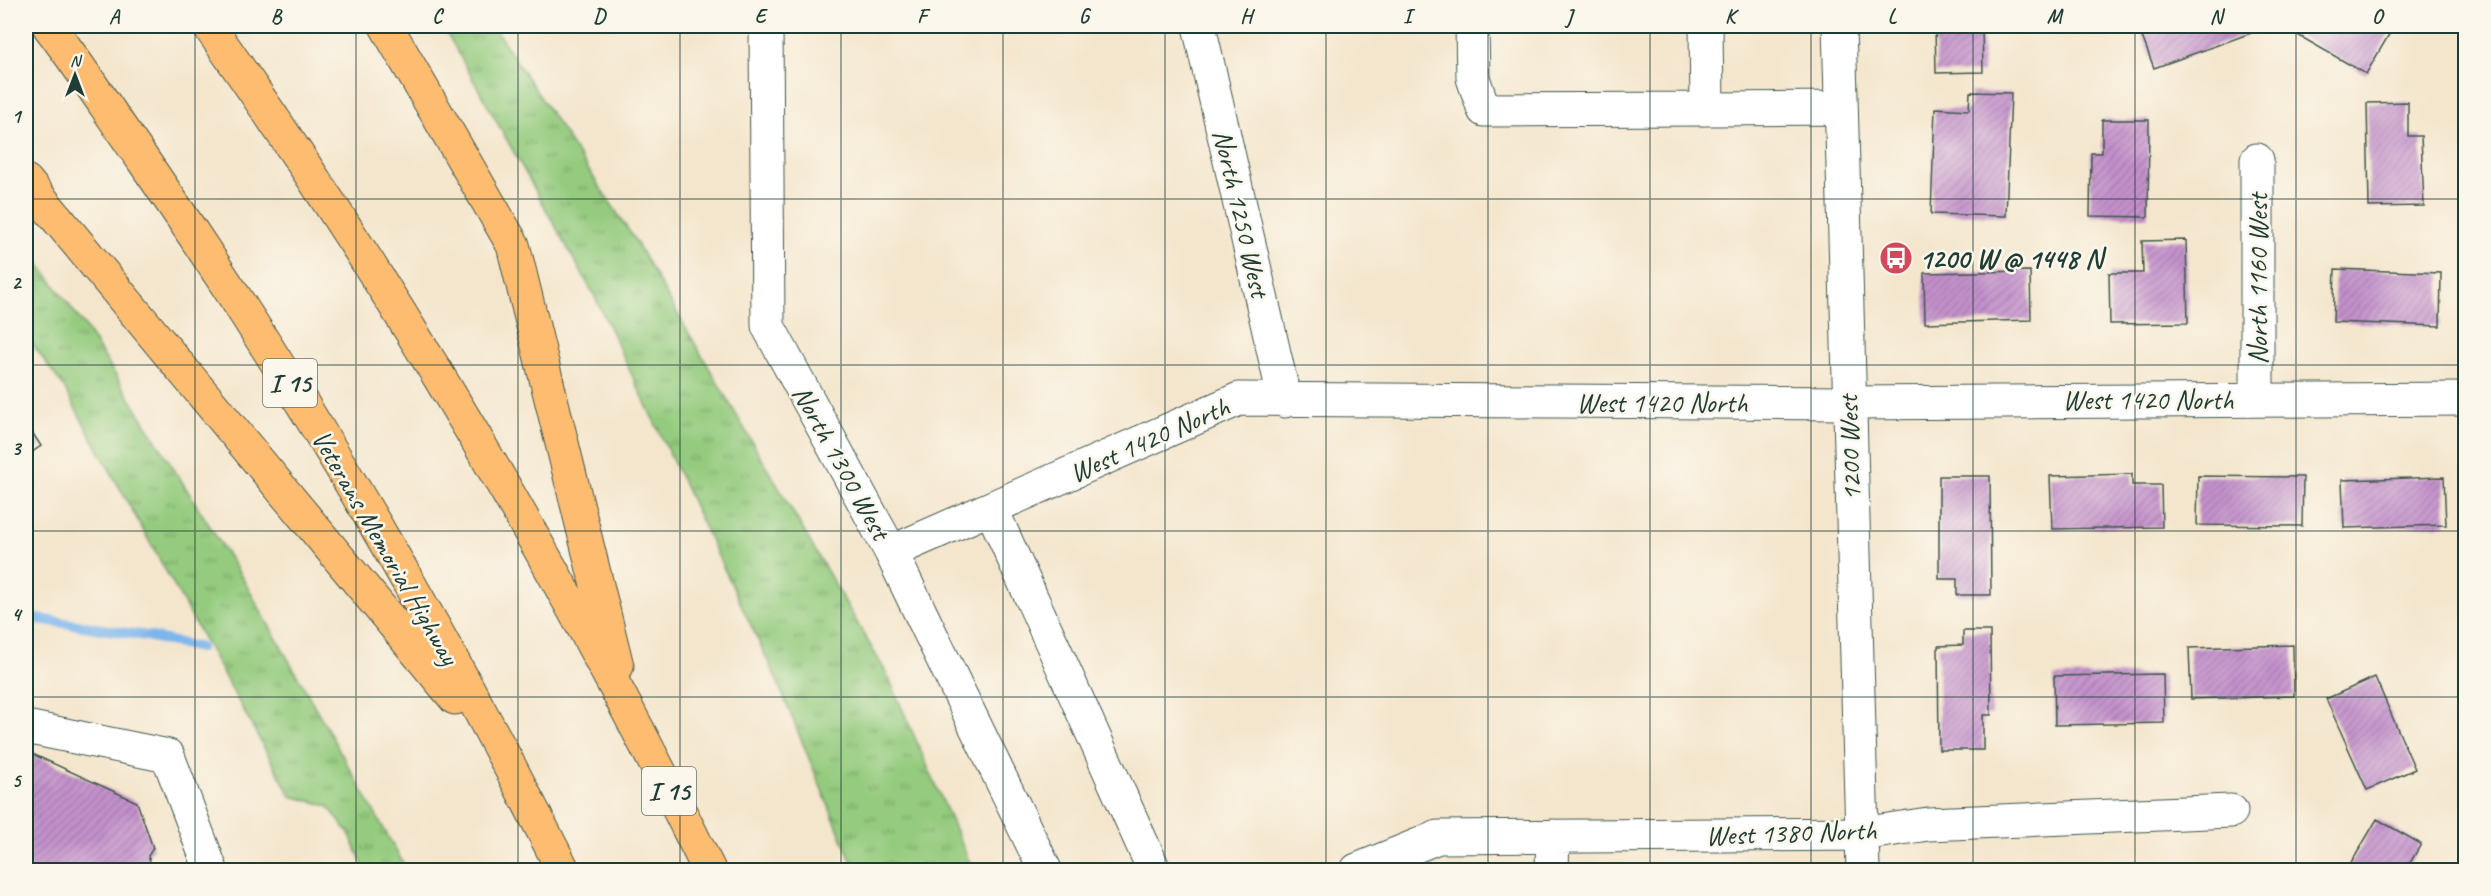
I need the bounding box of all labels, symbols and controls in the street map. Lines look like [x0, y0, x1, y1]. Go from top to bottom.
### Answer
text: A [109, 4, 121, 29]
text: B [271, 4, 283, 29]
text: C [432, 4, 444, 29]
text: D [593, 4, 607, 29]
text: E [755, 4, 769, 29]
text: F [917, 4, 931, 29]
text: G [1079, 4, 1092, 29]
text: H [1240, 4, 1255, 29]
text: I [1403, 4, 1416, 29]
text: J [1564, 4, 1576, 29]
text: K [1725, 4, 1739, 29]
text: L [1888, 4, 1898, 29]
text: M [2047, 4, 2064, 29]
text: N [2210, 4, 2226, 29]
text: O [2372, 4, 2385, 29]
north arrow [45, 45, 105, 105]
text: N [70, 51, 83, 71]
text: 1 [12, 104, 23, 129]
street label: North 1250 West [1205, 126, 1278, 303]
street label: North 1160 West [2240, 191, 2275, 365]
bus stop icon: 1200 W @ 1448 N [1878, 240, 1914, 276]
place label: 1200 W @ 1448 N [1919, 241, 2107, 276]
text: 2 [12, 270, 23, 295]
road number: I 15 [263, 359, 317, 407]
street label: North 1300 West [785, 379, 900, 548]
street label: West 1420 North [2062, 382, 2234, 417]
street label: West 1420 North [1576, 385, 1748, 420]
street label: West 1420 North [1064, 389, 1235, 490]
street label: 1200 West [1830, 392, 1869, 501]
street label: Veterans Memorial Highway [304, 424, 468, 673]
text: 3 [12, 436, 23, 461]
text: 4 [12, 602, 24, 627]
road number: I 15 [642, 767, 696, 815]
text: 5 [12, 768, 23, 793]
street label: West 1380 North [1705, 812, 1877, 853]

